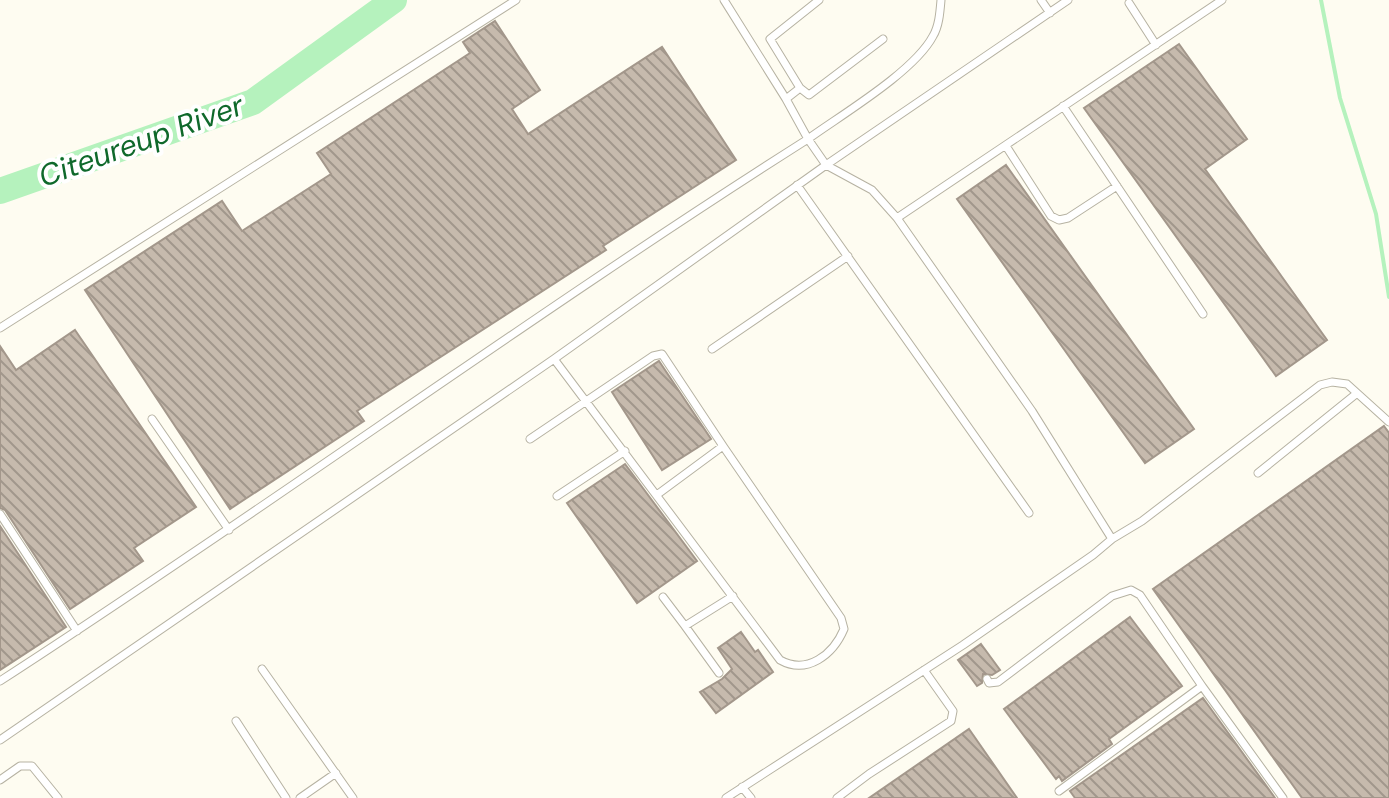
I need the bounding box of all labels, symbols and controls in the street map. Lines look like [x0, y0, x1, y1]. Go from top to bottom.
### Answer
water label: Citeureup River [33, 85, 250, 196]

